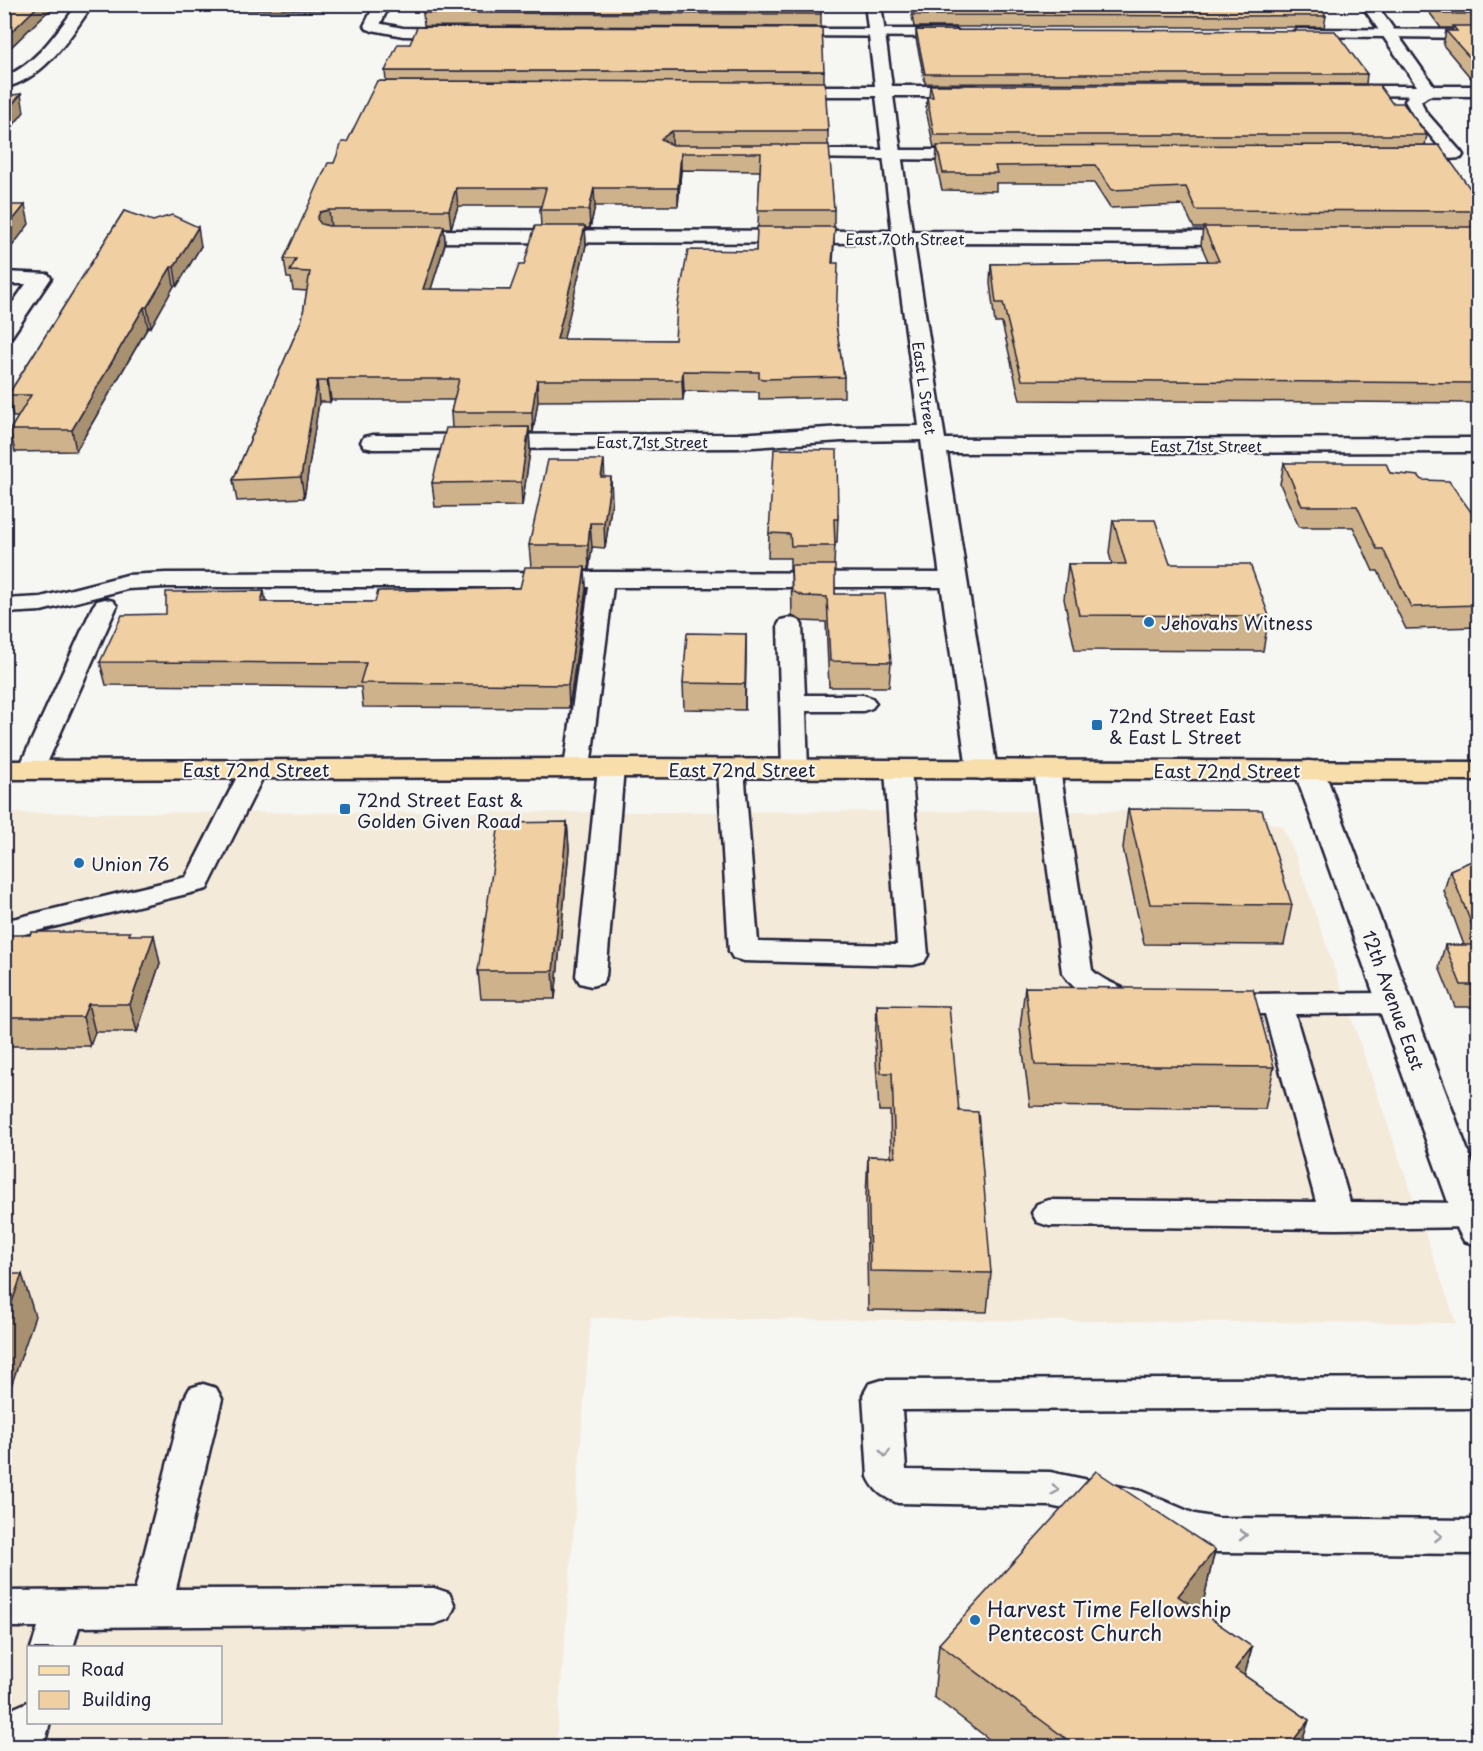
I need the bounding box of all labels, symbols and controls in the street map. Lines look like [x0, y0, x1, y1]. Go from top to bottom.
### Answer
street label: East 70th Street [845, 227, 965, 250]
street label: East L Street [907, 340, 943, 436]
street label: East 71st Street [596, 430, 708, 453]
street label: East 71st Street [1150, 434, 1262, 457]
place label: Jehovahs Witness [1161, 609, 1313, 636]
marker: Jehovahs Witness [1142, 615, 1156, 629]
place label: 72nd Street East & East L Street [1109, 702, 1255, 750]
marker: 72nd Street East & East L Street [1090, 718, 1104, 732]
street label: East 72nd Street [183, 756, 329, 783]
street label: East 72nd Street [669, 756, 815, 783]
street label: East 72nd Street [1154, 757, 1300, 784]
place label: 72nd Street East & Golden Given Road [357, 786, 523, 834]
marker: 72nd Street East & Golden Given Road [338, 802, 352, 816]
place label: Union 76 [91, 850, 169, 877]
marker: Union 76 [72, 856, 86, 870]
street label: 12th Avenue East [1356, 926, 1432, 1074]
one-way arrow [878, 1449, 891, 1458]
one-way arrow [1050, 1484, 1059, 1496]
one-way arrow [1238, 1529, 1247, 1541]
one-way arrow [1433, 1530, 1442, 1542]
place label: Harvest Time Fellowship Pentecost Church [987, 1592, 1231, 1648]
marker: Harvest Time Fellowship Pentecost Church [968, 1613, 982, 1627]
legend [27, 1646, 222, 1724]
text: Road [81, 1655, 125, 1682]
text: Building [81, 1685, 151, 1712]

